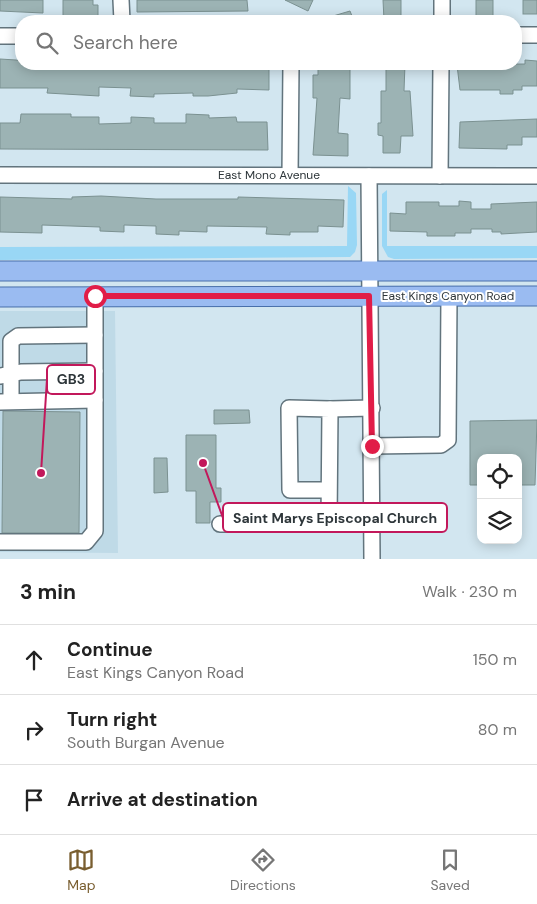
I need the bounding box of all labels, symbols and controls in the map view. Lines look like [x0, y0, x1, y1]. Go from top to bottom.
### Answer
search box [15, 15, 522, 70]
icon: search [33, 29, 61, 57]
text: Search here [73, 30, 178, 55]
street label: East Mono Avenue [218, 167, 320, 183]
route start [84, 285, 107, 308]
street label: East Kings Canyon Road [382, 288, 514, 304]
callout: GB3 [47, 365, 95, 394]
text: GB3 [57, 370, 85, 388]
route end [361, 435, 384, 458]
map controls [477, 454, 522, 544]
button: locate [477, 454, 522, 499]
button: layers [477, 499, 522, 544]
callout: Saint Marys Episcopal Church [223, 503, 447, 532]
text: Saint Marys Episcopal Church [233, 509, 437, 527]
text: 3 min [20, 578, 76, 606]
text: Walk · 230 m [422, 581, 517, 602]
text: Continue [67, 637, 153, 662]
icon: ahead [20, 646, 48, 674]
text: 150 m [473, 649, 517, 670]
text: East Kings Canyon Road [67, 662, 244, 683]
text: Turn right [67, 707, 157, 732]
icon: right [20, 716, 48, 744]
text: 80 m [478, 719, 517, 740]
text: South Burgan Avenue [67, 732, 225, 753]
icon: arrive [20, 786, 48, 814]
text: Arrive at destination [67, 787, 258, 812]
tab: Map [67, 846, 95, 894]
tab: Directions [230, 846, 296, 894]
tab: Saved [430, 846, 470, 894]

